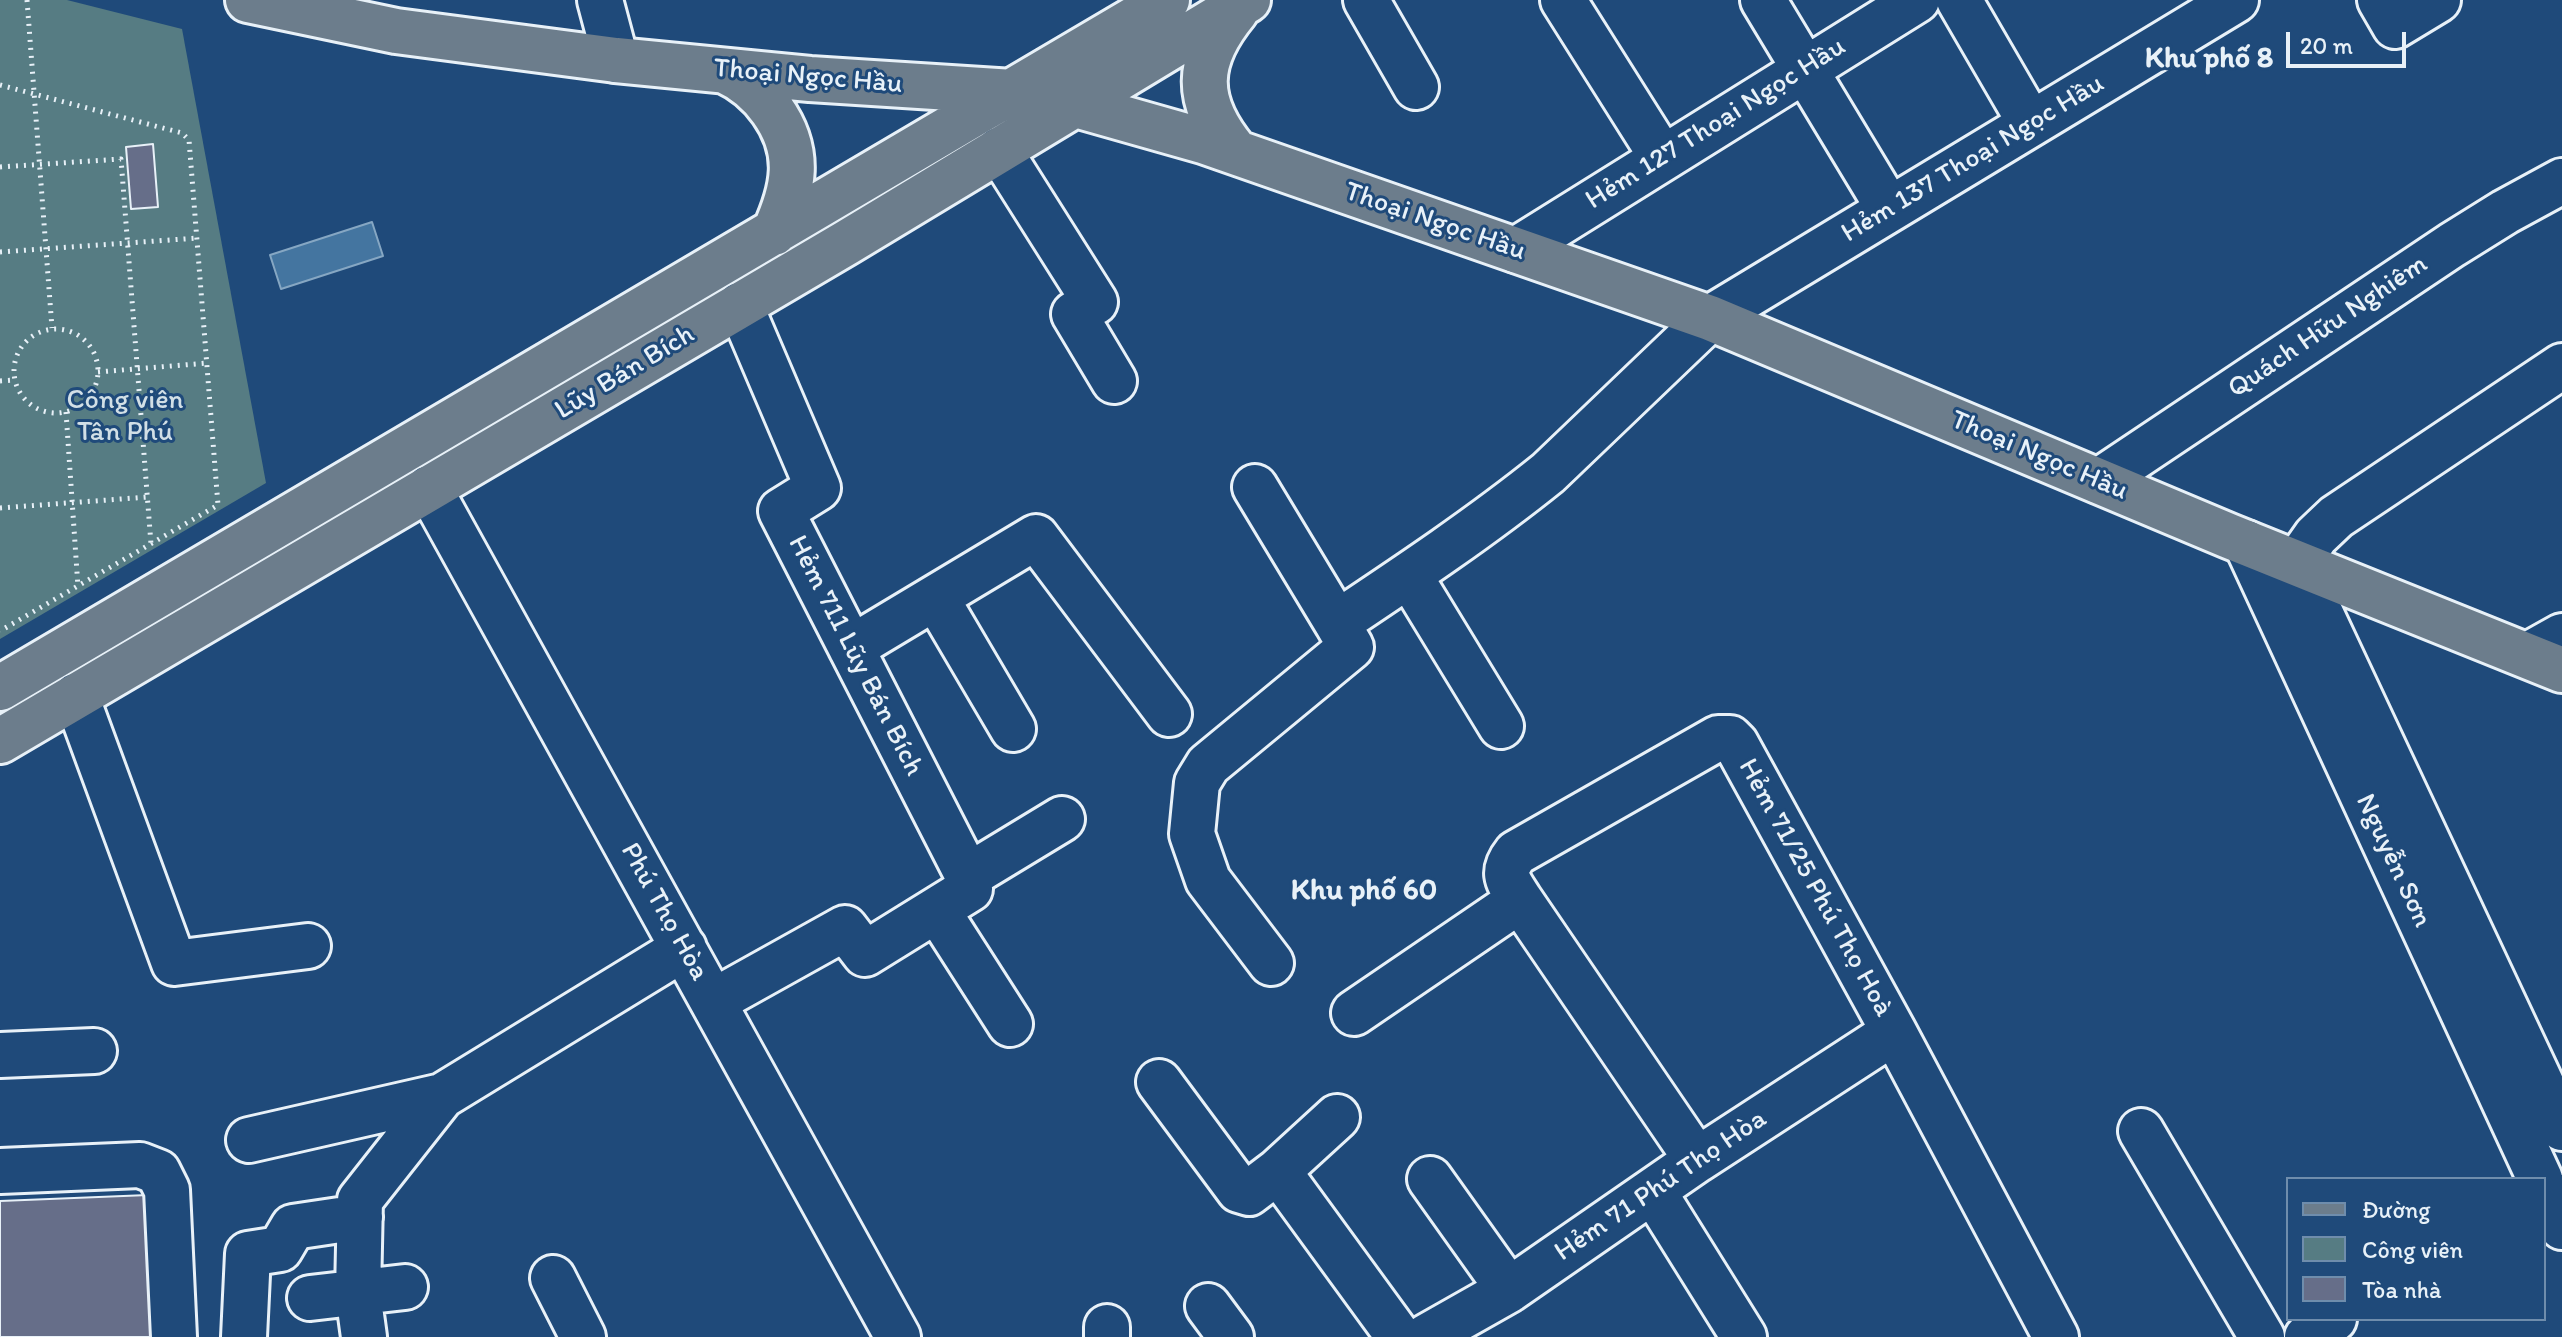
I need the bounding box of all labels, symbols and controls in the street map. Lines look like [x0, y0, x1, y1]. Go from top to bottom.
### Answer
scale bar [2290, 16, 2410, 66]
street label: Hẻm 127 Thoại Ngọc Hầu [1580, 30, 1852, 218]
text: 20 m [2300, 31, 2353, 60]
district label: Khu phố 8 [2145, 41, 2273, 77]
street label: Thoại Ngọc Hầu [712, 52, 904, 102]
street label: Hẻm 137 Thoại Ngọc Hầu [1836, 67, 2110, 251]
street label: Thoại Ngọc Hầu [1340, 175, 1530, 269]
street label: Quách Hữu Nghiêm [2222, 248, 2434, 406]
street label: Lũy Bán Bích [549, 318, 701, 428]
park label: Công viên Tân Phú [66, 384, 184, 450]
street label: Thoại Ngọc Hầu [1945, 404, 2133, 508]
street label: Hẻm 711 Lũy Bán Bích [780, 530, 930, 782]
street label: Hẻm 71/25 Phú Thọ Hoà [1730, 753, 1900, 1023]
street label: Nguyễn Sơn [2347, 789, 2439, 933]
street label: Phú Thọ Hòa [612, 837, 716, 987]
district label: Khu phố 60 [1291, 873, 1437, 909]
street label: Hẻm 71 Phú Thọ Hòa [1549, 1103, 1773, 1269]
legend [2286, 1177, 2546, 1321]
text: Đường [2362, 1195, 2431, 1224]
text: Công viên [2362, 1235, 2463, 1264]
text: Tòa nhà [2362, 1275, 2442, 1304]

